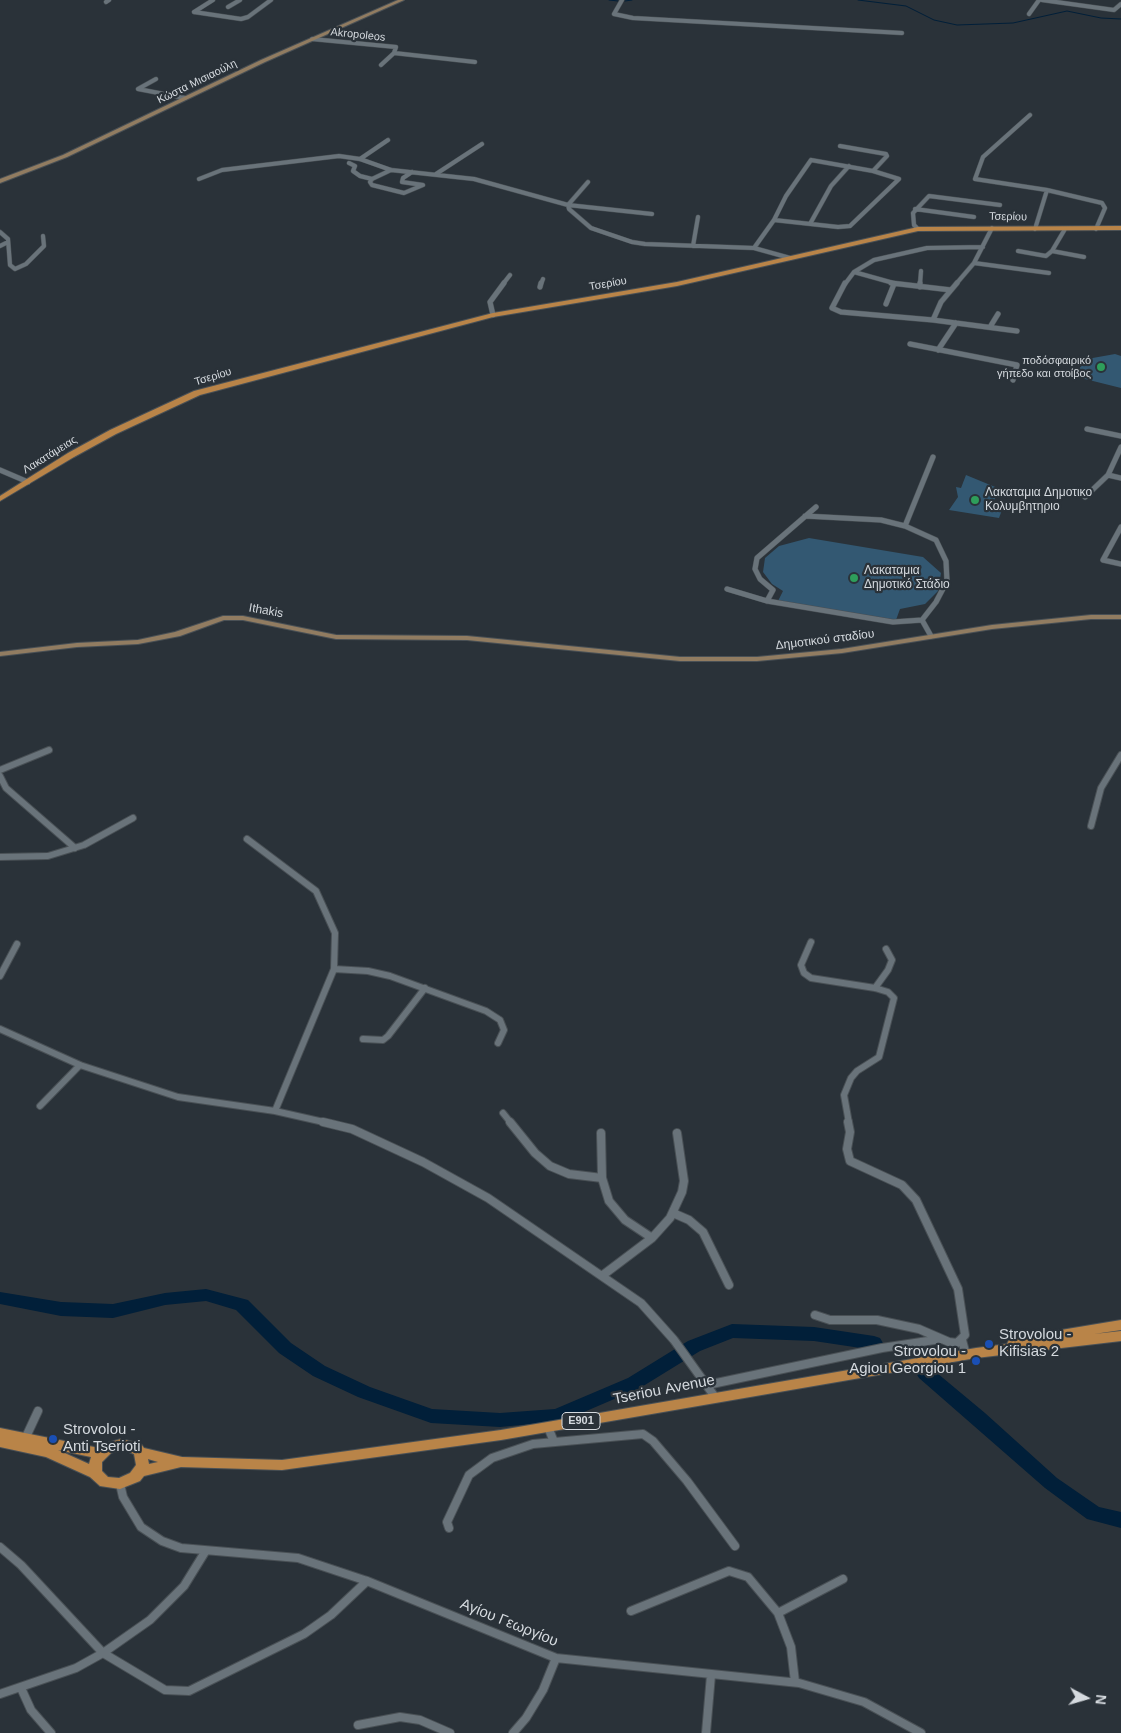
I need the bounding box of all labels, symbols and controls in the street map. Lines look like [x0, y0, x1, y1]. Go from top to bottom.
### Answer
street label: Akropoleos [330, 26, 386, 44]
street label: Κώστα Μισιαούλη [155, 57, 239, 107]
street label: Τσερίου [989, 210, 1027, 224]
street label: Τσερίου [588, 274, 628, 294]
place label: ποδόσφαιρικό γήπεδο και στοίβος [997, 354, 1091, 380]
marker: ποδόσφαιρικό γήπεδο και στοίβος [1095, 361, 1107, 373]
street label: Τσερίου [193, 365, 233, 389]
street label: Λακατάμειας [20, 433, 80, 477]
place label: Λακαταμια Δημοτικο Κολυμβητηριο [985, 486, 1092, 514]
marker: Λακαταμια Δημοτικο Κολυμβητηριο [969, 494, 981, 506]
place label: Λακαταμια Δημοτικό Στάδιο [864, 564, 950, 592]
marker: Λακαταμια Δημοτικό Στάδιο [848, 572, 860, 584]
street label: Ithakis [248, 601, 284, 621]
street label: Δημοτικού σταδίου [775, 627, 875, 653]
place label: Strovolou - Kifisias 2 [999, 1326, 1072, 1361]
marker: Strovolou - Kifisias 2 [983, 1338, 995, 1350]
place label: Strovolou - Agiou Georgiou 1 [849, 1343, 966, 1378]
marker: Strovolou - Agiou Georgiou 1 [970, 1355, 982, 1367]
street label: Tseriou Avenue [612, 1371, 716, 1409]
road number: E901 [562, 1412, 600, 1430]
place label: Strovolou - Anti Tserioti [63, 1421, 141, 1456]
marker: Strovolou - Anti Tserioti [47, 1433, 59, 1445]
street label: Αγίου Γεωργίου [457, 1595, 561, 1651]
north arrow [1061, 1673, 1111, 1723]
text: N [1092, 1694, 1109, 1705]

